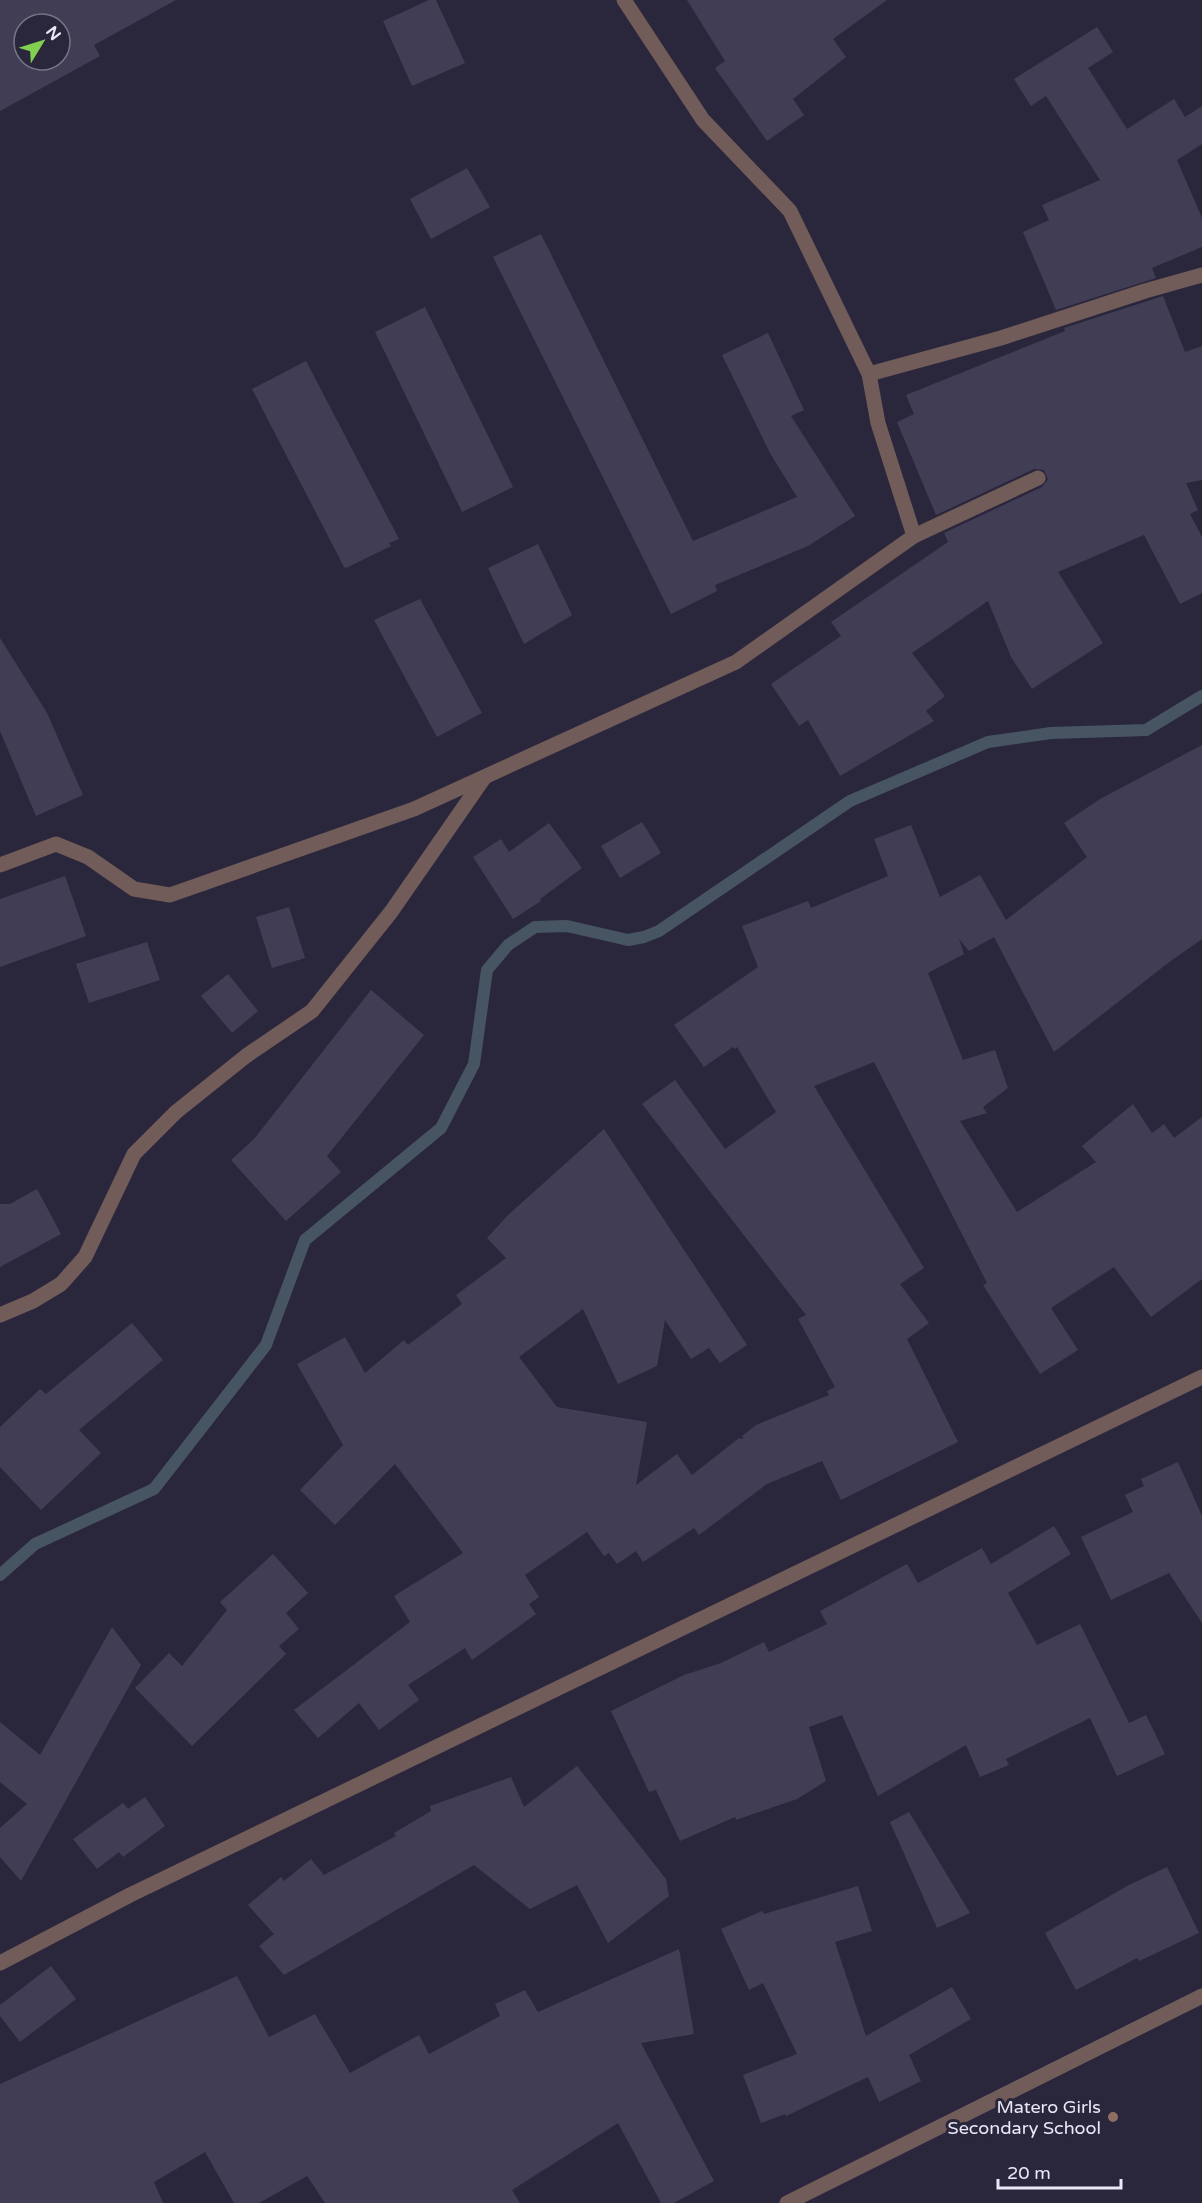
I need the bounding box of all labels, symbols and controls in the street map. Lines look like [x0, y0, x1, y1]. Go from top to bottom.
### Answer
north arrow [12, 12, 72, 72]
text: N [41, 22, 65, 45]
place label: Matero Girls Secondary School [948, 2096, 1101, 2139]
marker: Matero Girls Secondary School [1106, 2110, 1120, 2124]
scale bar [998, 2152, 1121, 2190]
text: 20 m [1007, 2162, 1051, 2184]

